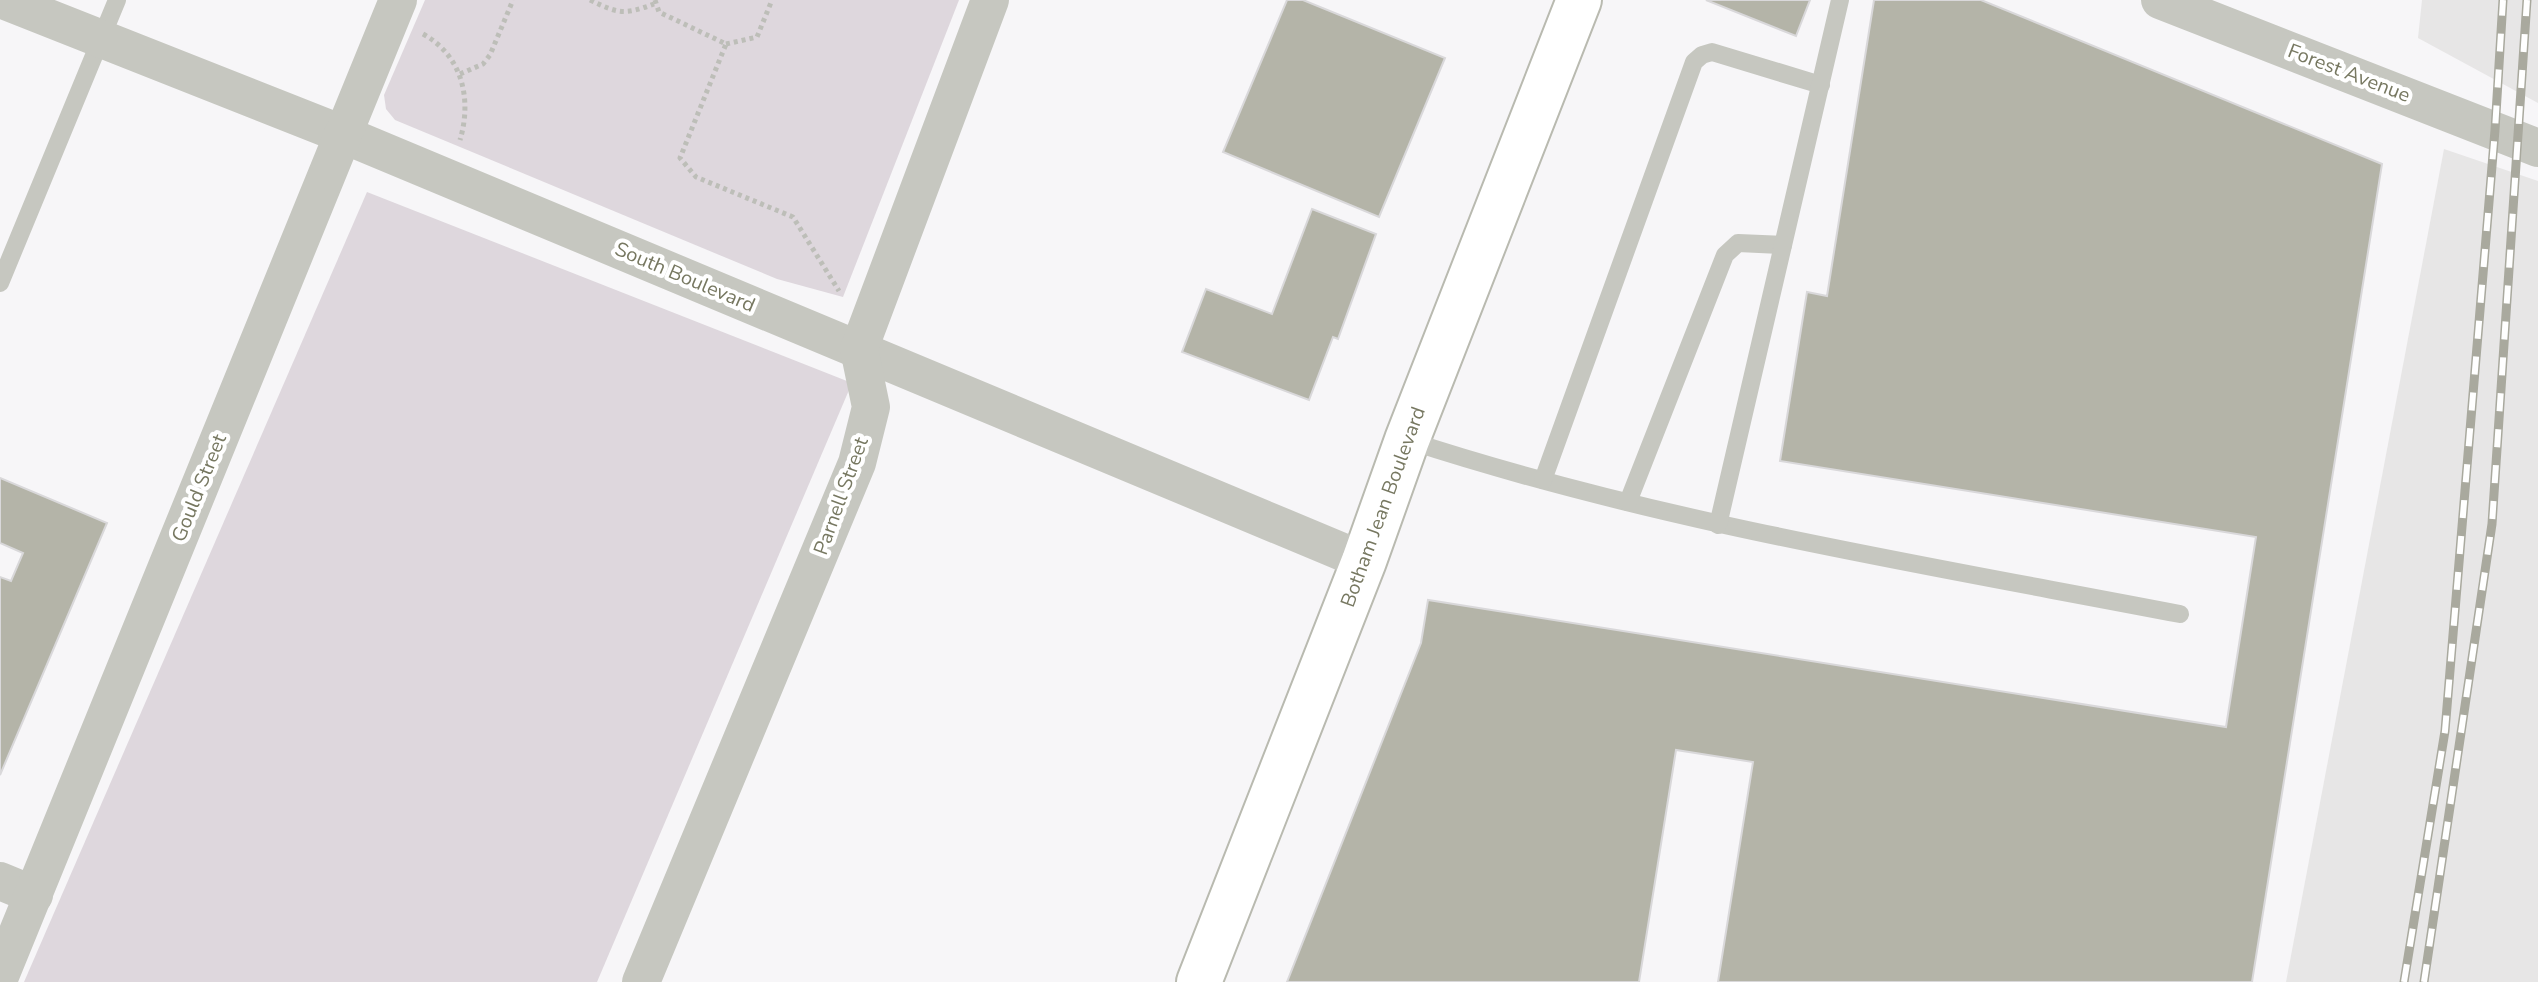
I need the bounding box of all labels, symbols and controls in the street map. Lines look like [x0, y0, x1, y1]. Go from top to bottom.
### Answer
street label: Forest Avenue [2284, 37, 2414, 109]
street label: South Boulevard [611, 235, 759, 319]
street label: Botham Jean Boulevard [1334, 403, 1432, 611]
street label: Gould Street [165, 429, 233, 546]
street label: Parnell Street [807, 432, 875, 559]

